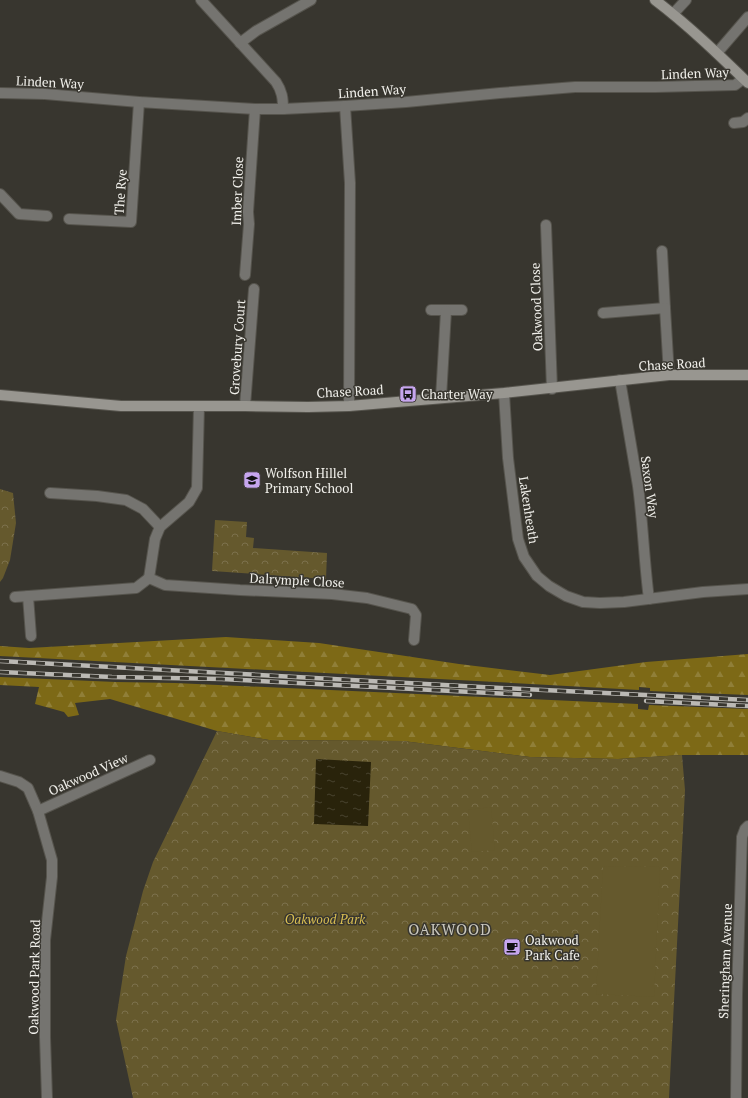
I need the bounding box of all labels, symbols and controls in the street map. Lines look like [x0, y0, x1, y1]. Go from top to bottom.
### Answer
street label: Linden Way [661, 63, 730, 83]
street label: Linden Way [16, 71, 85, 93]
street label: Linden Way [338, 80, 407, 102]
street label: Imber Close [227, 156, 247, 226]
street label: The Rye [109, 168, 131, 216]
street label: Oakwood Close [525, 262, 547, 352]
street label: Grovebury Court [225, 298, 249, 395]
street label: Chase Road [638, 353, 706, 375]
street label: Chase Road [316, 380, 384, 402]
bus stop icon: Charter Way [398, 384, 418, 404]
place label: Charter Way [421, 385, 493, 403]
street label: Saxon Way [637, 455, 663, 520]
place label: Wolfson Hillel Primary School [265, 464, 353, 497]
school or university icon: Wolfson Hillel Primary School [242, 470, 262, 490]
street label: Lakenheath [515, 475, 543, 545]
street label: Dalrymple Close [249, 569, 345, 591]
street label: Oakwood View [45, 748, 131, 800]
street label: Sheringham Avenue [714, 903, 736, 1019]
park label: Oakwood Park [285, 910, 366, 928]
street label: Oakwood Park Road [24, 919, 44, 1035]
district label: OAKWOOD [408, 919, 492, 939]
place label: Oakwood Park Cafe [525, 931, 580, 964]
cafe icon: Oakwood Park Cafe [502, 937, 522, 957]

